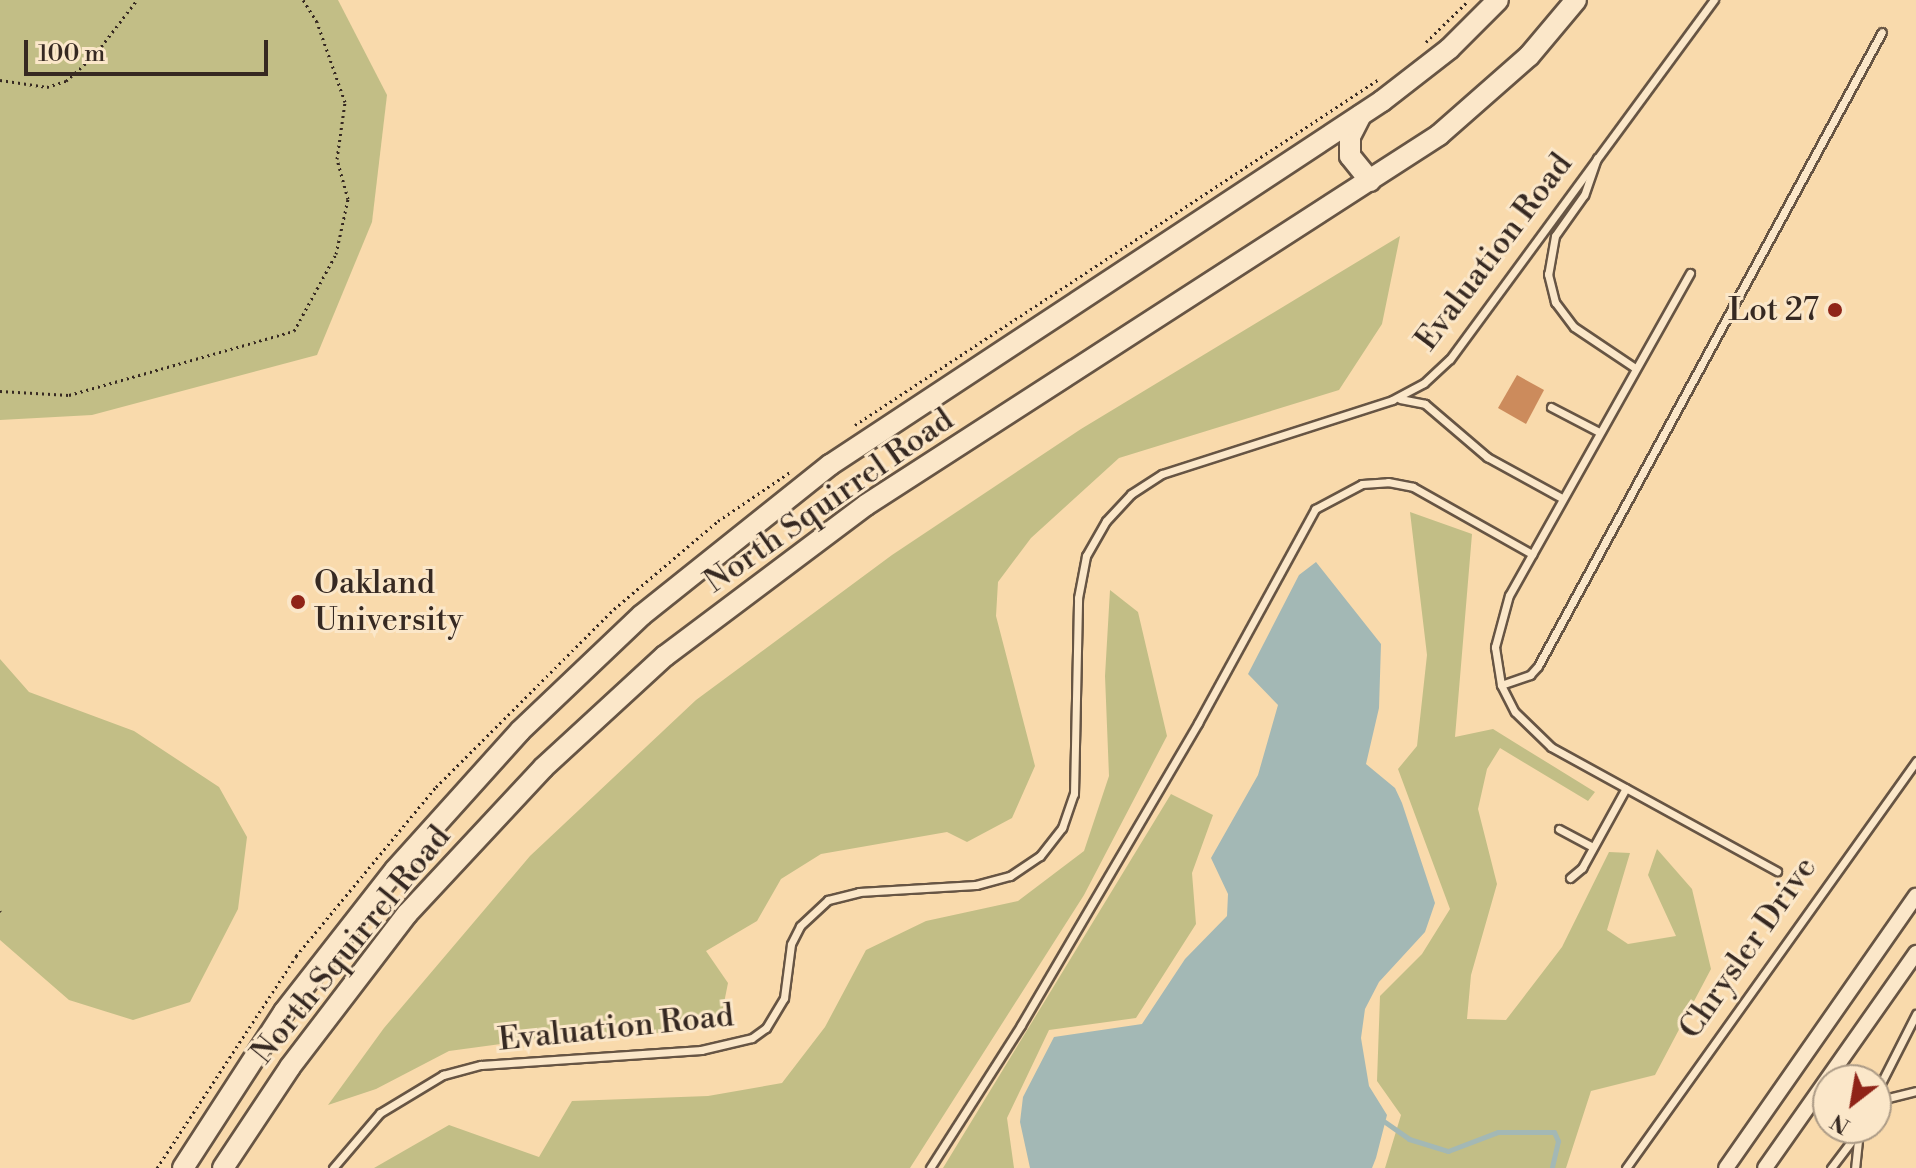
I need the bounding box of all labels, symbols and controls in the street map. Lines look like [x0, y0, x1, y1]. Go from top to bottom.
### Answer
scale bar [28, 24, 272, 74]
text: 100 m [38, 39, 105, 69]
street label: Evaluation Road [1407, 146, 1581, 358]
place label: Lot 27 [1728, 291, 1819, 329]
marker: Lot 27 [1826, 301, 1844, 319]
street label: North Squirrel Road [697, 401, 961, 601]
place label: Oakland University [314, 565, 463, 640]
marker: Oakland University [289, 593, 307, 611]
street label: North Squirrel Road [243, 818, 459, 1072]
street label: Chrysler Drive [1671, 850, 1825, 1046]
street label: Evaluation Road [496, 997, 736, 1059]
north arrow [1812, 1064, 1892, 1144]
text: N [1826, 1107, 1855, 1139]

